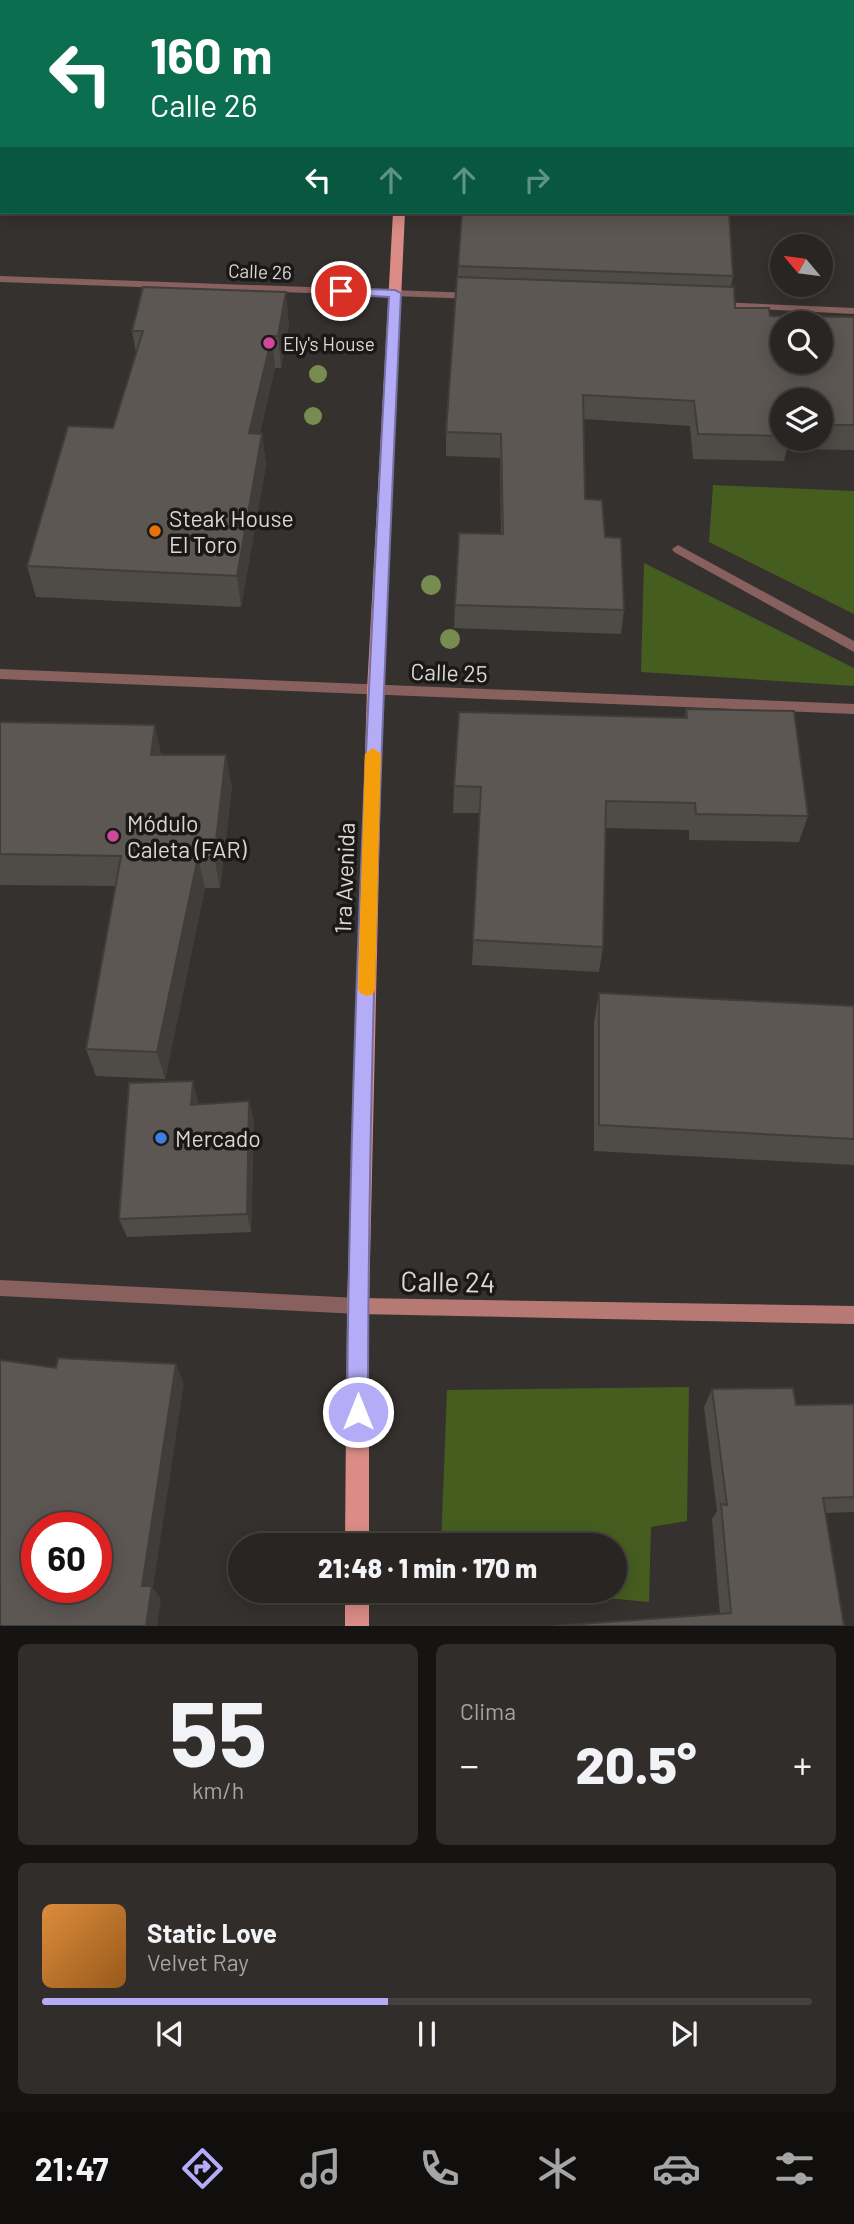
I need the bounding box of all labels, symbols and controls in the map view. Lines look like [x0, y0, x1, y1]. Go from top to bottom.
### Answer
text: 160 m [150, 25, 272, 84]
icon: left [35, 28, 126, 119]
text: Calle 26 [150, 85, 257, 123]
icon: left [299, 161, 337, 199]
icon: ahead [372, 161, 410, 199]
icon: ahead [445, 161, 483, 199]
icon: right [518, 161, 556, 199]
north arrow [770, 234, 833, 298]
map controls [770, 234, 833, 451]
street label: Calle 26 [228, 258, 292, 284]
pin [311, 261, 371, 321]
icon: arrive [322, 272, 360, 310]
button: search [770, 311, 833, 374]
place label: Ely's House [283, 332, 375, 355]
marker: Ely's House [261, 335, 277, 351]
button: layers [770, 388, 833, 451]
place label: Steak House El Toro [169, 504, 294, 558]
marker: Steak House El Toro [147, 523, 163, 539]
street label: Calle 25 [410, 657, 488, 687]
place label: Módulo Caleta (FAR) [127, 809, 248, 863]
street label: 1ra Avenida [328, 822, 360, 934]
marker: Módulo Caleta (FAR) [105, 828, 121, 844]
place label: Mercado [175, 1124, 261, 1152]
marker: Mercado [153, 1130, 169, 1146]
street label: Calle 24 [400, 1263, 496, 1299]
position arrow [321, 1375, 395, 1449]
speed limit sign: 60 [21, 1512, 112, 1603]
text: 21:48 · 1 min · 170 m [318, 1552, 537, 1583]
text: 55 [169, 1676, 267, 1785]
text: Clima [460, 1697, 516, 1725]
text: 20.5° [575, 1732, 697, 1794]
text: − [460, 1741, 479, 1787]
text: + [793, 1741, 812, 1787]
text: km/h [192, 1776, 244, 1804]
text: Static Love [147, 1917, 277, 1948]
text: Velvet Ray [147, 1948, 249, 1976]
icon: previous [151, 2015, 189, 2053]
icon: pause [408, 2015, 446, 2053]
icon: next [665, 2015, 703, 2053]
icon: directions [178, 2144, 227, 2193]
icon: music [296, 2144, 345, 2193]
icon: phone [415, 2144, 464, 2193]
icon: climate [533, 2144, 582, 2193]
icon: car [652, 2144, 701, 2193]
icon: filters [770, 2144, 819, 2193]
text: 21:47 [35, 2149, 108, 2187]

